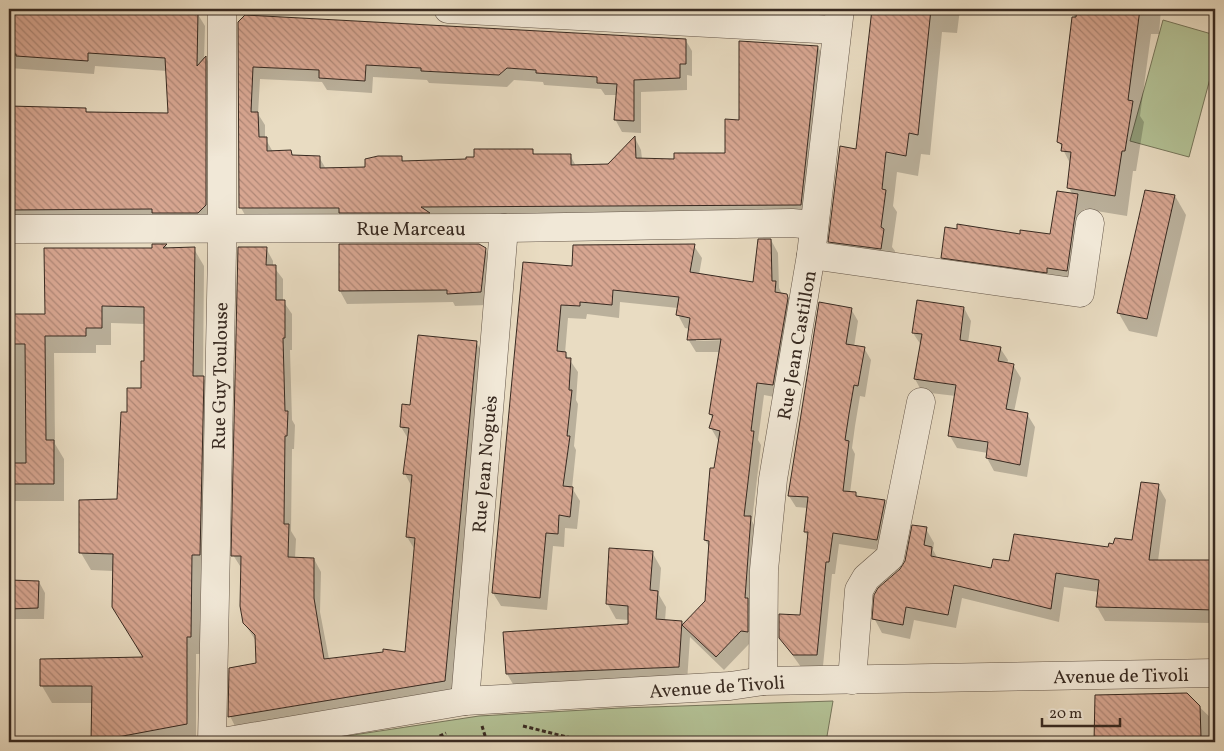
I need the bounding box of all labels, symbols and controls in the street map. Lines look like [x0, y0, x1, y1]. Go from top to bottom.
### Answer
street label: Rue Marceau [356, 217, 466, 243]
street label: Rue Jean Castillon [772, 268, 824, 422]
street label: Rue Guy Toulouse [207, 302, 235, 450]
street label: Rue Jean Noguès [467, 394, 505, 534]
street label: Avenue de Tivoli [1053, 663, 1190, 691]
street label: Avenue de Tivoli [648, 670, 786, 706]
scale bar [1042, 696, 1119, 728]
text: 20 m [1049, 704, 1082, 725]

